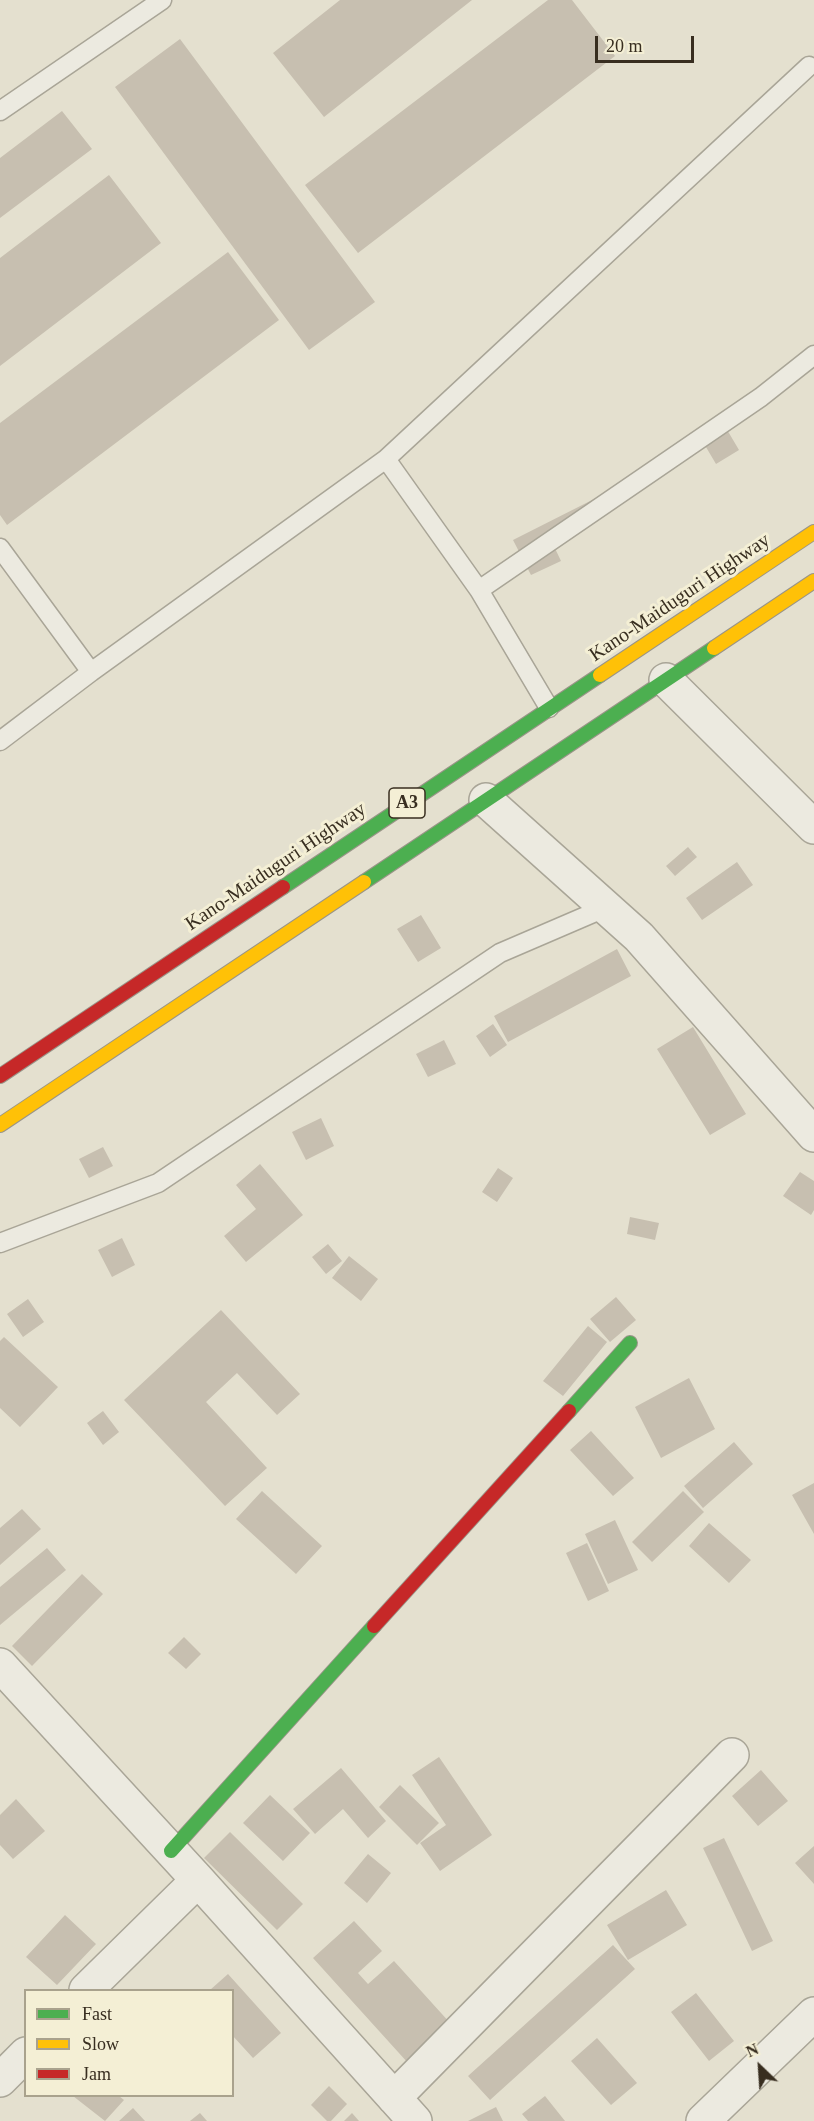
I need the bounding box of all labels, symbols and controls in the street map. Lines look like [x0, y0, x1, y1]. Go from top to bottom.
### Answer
scale bar [598, 24, 697, 62]
text: 20 m [606, 36, 643, 56]
street label: Kano-Maiduguri Highway [585, 529, 775, 667]
road number: A3 [389, 788, 425, 818]
street label: Kano-Maiduguri Highway [181, 798, 371, 936]
legend [24, 1989, 234, 2097]
text: Fast [82, 2004, 112, 2024]
text: Slow [82, 2034, 119, 2054]
north arrow [730, 2037, 790, 2097]
text: N [743, 2040, 761, 2060]
text: Jam [82, 2064, 111, 2084]

